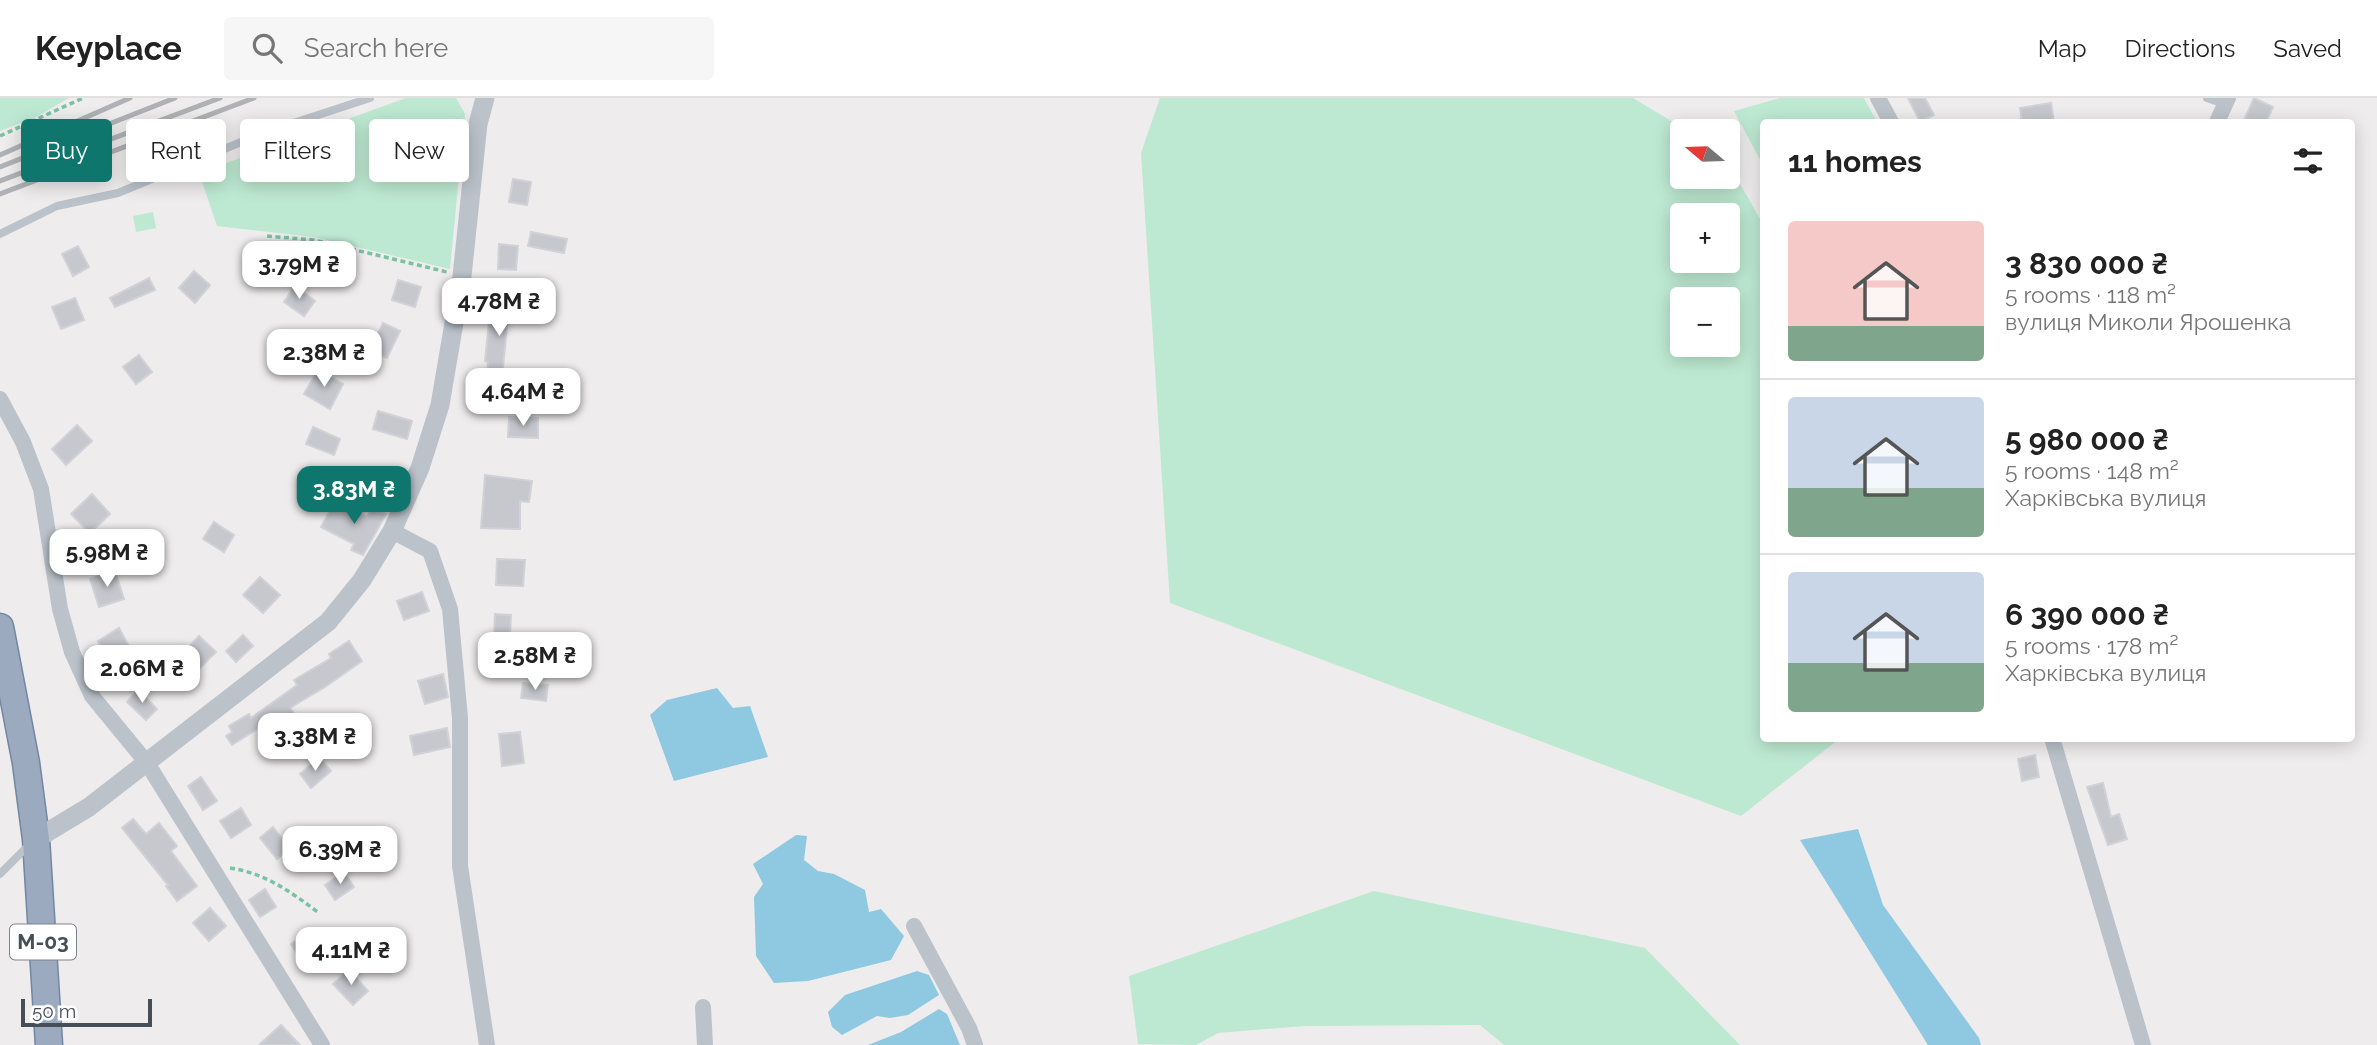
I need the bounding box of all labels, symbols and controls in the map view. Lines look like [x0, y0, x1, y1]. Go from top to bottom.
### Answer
search box [224, 17, 714, 80]
text: Keyplace [35, 29, 182, 68]
icon: search [248, 29, 286, 67]
text: Search here [304, 33, 448, 63]
text: Map [2038, 34, 2087, 63]
text: Directions [2125, 34, 2235, 63]
text: Saved [2273, 34, 2342, 63]
chip: Buy [21, 119, 112, 182]
chip: Rent [126, 119, 226, 182]
chip: Filters [240, 119, 355, 182]
chip: New [369, 119, 469, 182]
north arrow [1670, 119, 1740, 189]
map controls [1670, 119, 1740, 357]
icon: filters [2289, 142, 2327, 180]
text: 11 homes [1788, 144, 1922, 179]
button: + [1670, 203, 1740, 273]
pin: 3.79M ₴ [234, 242, 364, 301]
text: 3 830 000 ₴ [2005, 246, 2168, 281]
icon: home [1844, 249, 1928, 333]
text: 3.79M ₴ [258, 250, 340, 277]
pin: 4.78M ₴ [434, 278, 564, 338]
text: 5 rooms · 118 m² [2005, 281, 2176, 308]
text: 4.78M ₴ [458, 287, 540, 314]
button: − [1670, 287, 1740, 357]
text: вулиця Миколи Ярошенка [2005, 308, 2291, 335]
pin: 2.38M ₴ [259, 330, 389, 389]
text: 2.38M ₴ [283, 338, 365, 365]
pin: 4.64M ₴ [458, 368, 588, 428]
text: 4.64M ₴ [481, 377, 565, 404]
text: 5 980 000 ₴ [2005, 422, 2169, 457]
icon: home [1844, 425, 1928, 509]
text: 5 rooms · 148 m² [2005, 457, 2179, 484]
pin: 3.83M ₴ [289, 466, 419, 526]
text: 3.83M ₴ [313, 475, 395, 502]
text: Харківська вулиця [2005, 484, 2206, 511]
pin: 5.98M ₴ [42, 530, 172, 589]
text: 5.98M ₴ [65, 538, 149, 565]
text: 6 390 000 ₴ [2005, 597, 2169, 632]
icon: home [1844, 600, 1928, 684]
pin: 2.58M ₴ [470, 632, 600, 692]
text: 5 rooms · 178 m² [2005, 632, 2178, 659]
text: 2.58M ₴ [494, 641, 576, 668]
pin: 2.06M ₴ [77, 646, 207, 705]
text: 2.06M ₴ [100, 654, 184, 681]
text: Харківська вулиця [2005, 659, 2206, 686]
pin: 3.38M ₴ [250, 714, 380, 773]
text: 3.38M ₴ [274, 722, 356, 749]
pin: 6.39M ₴ [275, 826, 405, 886]
text: 6.39M ₴ [298, 835, 382, 862]
road number: М-03 [10, 924, 76, 960]
pin: 4.11M ₴ [286, 928, 416, 987]
text: 4.11M ₴ [312, 936, 390, 963]
scale bar [21, 996, 152, 1028]
text: 50 m [32, 1000, 76, 1022]

